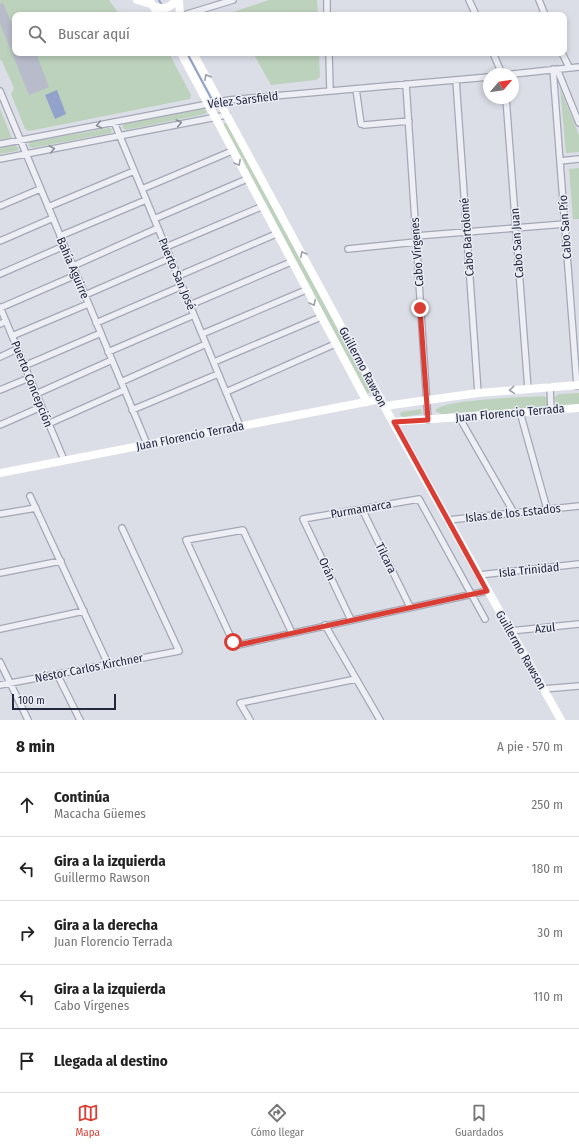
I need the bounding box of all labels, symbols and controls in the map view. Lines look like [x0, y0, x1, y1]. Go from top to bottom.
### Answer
search box [12, 12, 567, 56]
icon: search [26, 23, 48, 45]
text: Buscar aquí [58, 25, 130, 43]
north arrow [483, 68, 519, 104]
one-way arrow [204, 74, 211, 81]
street label: Vélez Sarsfield [207, 89, 279, 111]
one-way arrow [96, 120, 102, 129]
one-way arrow [176, 120, 183, 128]
one-way arrow [49, 145, 55, 154]
one-way arrow [234, 159, 241, 166]
street label: Cabo San Pío [556, 195, 574, 259]
street label: Cabo Bartolomé [457, 197, 477, 277]
street label: Cabo San Juan [508, 208, 526, 278]
street label: Cabo Vírgenes [408, 217, 426, 287]
street label: Bahía Aguirre [54, 235, 92, 301]
street label: Puerto San José [156, 236, 198, 312]
one-way arrow [300, 250, 307, 258]
one-way arrow [308, 298, 316, 306]
route end [411, 299, 429, 317]
street label: Guillermo Rawson [336, 325, 390, 409]
street label: Puerto Concepción [8, 339, 56, 429]
one-way arrow [509, 386, 515, 395]
street label: Juan Florencio Terrada [455, 401, 565, 425]
street label: Juan Florencio Terrada [135, 419, 245, 453]
street label: Purmamarca [330, 497, 393, 521]
street label: Islas de los Estados [465, 501, 561, 525]
street label: Tilcara [373, 540, 399, 576]
street label: Orán [316, 555, 338, 583]
street label: Isla Trinidad [498, 560, 560, 580]
street label: Guillermo Rawson [493, 608, 549, 692]
street label: Azul [534, 620, 556, 636]
route start [224, 633, 242, 651]
street label: Néstor Carlos Kirchner [34, 650, 145, 685]
scale bar [12, 692, 116, 711]
text: 100 m [18, 694, 45, 707]
text: 8 min [16, 736, 55, 757]
text: A pie · 570 m [497, 739, 563, 754]
text: Continúa [54, 788, 110, 806]
icon: ahead [16, 794, 38, 816]
text: 250 m [531, 797, 563, 812]
text: Macacha Güemes [54, 806, 146, 821]
text: Gira a la izquierda [54, 852, 166, 870]
icon: left [16, 858, 38, 880]
text: 180 m [532, 861, 563, 876]
text: Guillermo Rawson [54, 870, 150, 885]
text: Gira a la derecha [54, 916, 158, 934]
icon: right [16, 922, 38, 944]
text: 30 m [537, 925, 563, 940]
text: Juan Florencio Terrada [54, 934, 173, 949]
text: Gira a la izquierda [54, 980, 166, 998]
icon: left [16, 986, 38, 1008]
text: 110 m [533, 989, 563, 1004]
text: Cabo Vírgenes [54, 998, 129, 1013]
icon: arrive [16, 1050, 38, 1072]
text: Llegada al destino [54, 1052, 168, 1070]
tab: Mapa [75, 1102, 100, 1139]
tab: Cómo llegar [251, 1102, 304, 1139]
tab: Guardados [455, 1102, 504, 1139]

